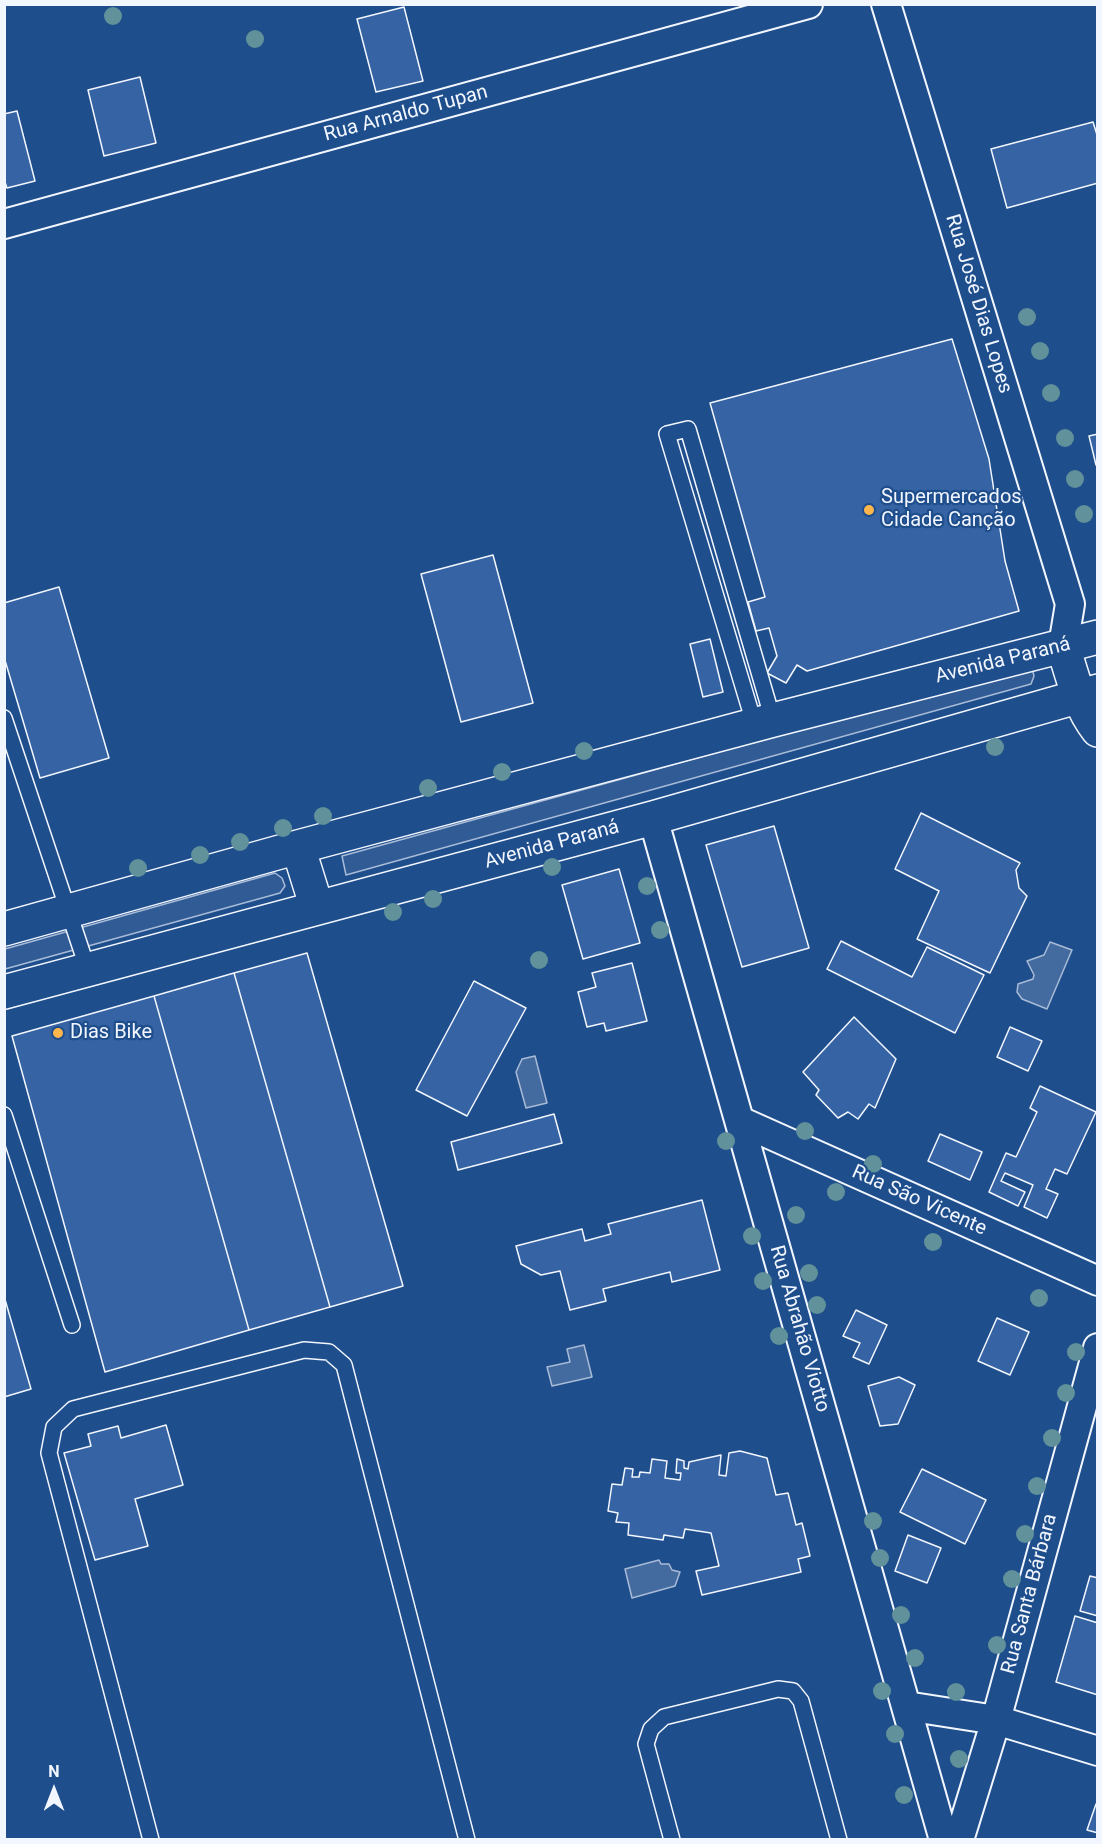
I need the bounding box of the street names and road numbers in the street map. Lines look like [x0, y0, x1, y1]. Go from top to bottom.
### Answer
street label: Rua Arnaldo Tupan [321, 81, 491, 147]
street label: Rua José Dias Lopes [939, 212, 1017, 396]
street label: Avenida Paraná [933, 633, 1073, 689]
street label: Avenida Paraná [482, 816, 622, 874]
street label: Rua São Vicente [848, 1161, 990, 1241]
street label: Rua Abrahão Viotto [764, 1243, 834, 1415]
street label: Rua Santa Bárbara [997, 1511, 1063, 1677]

